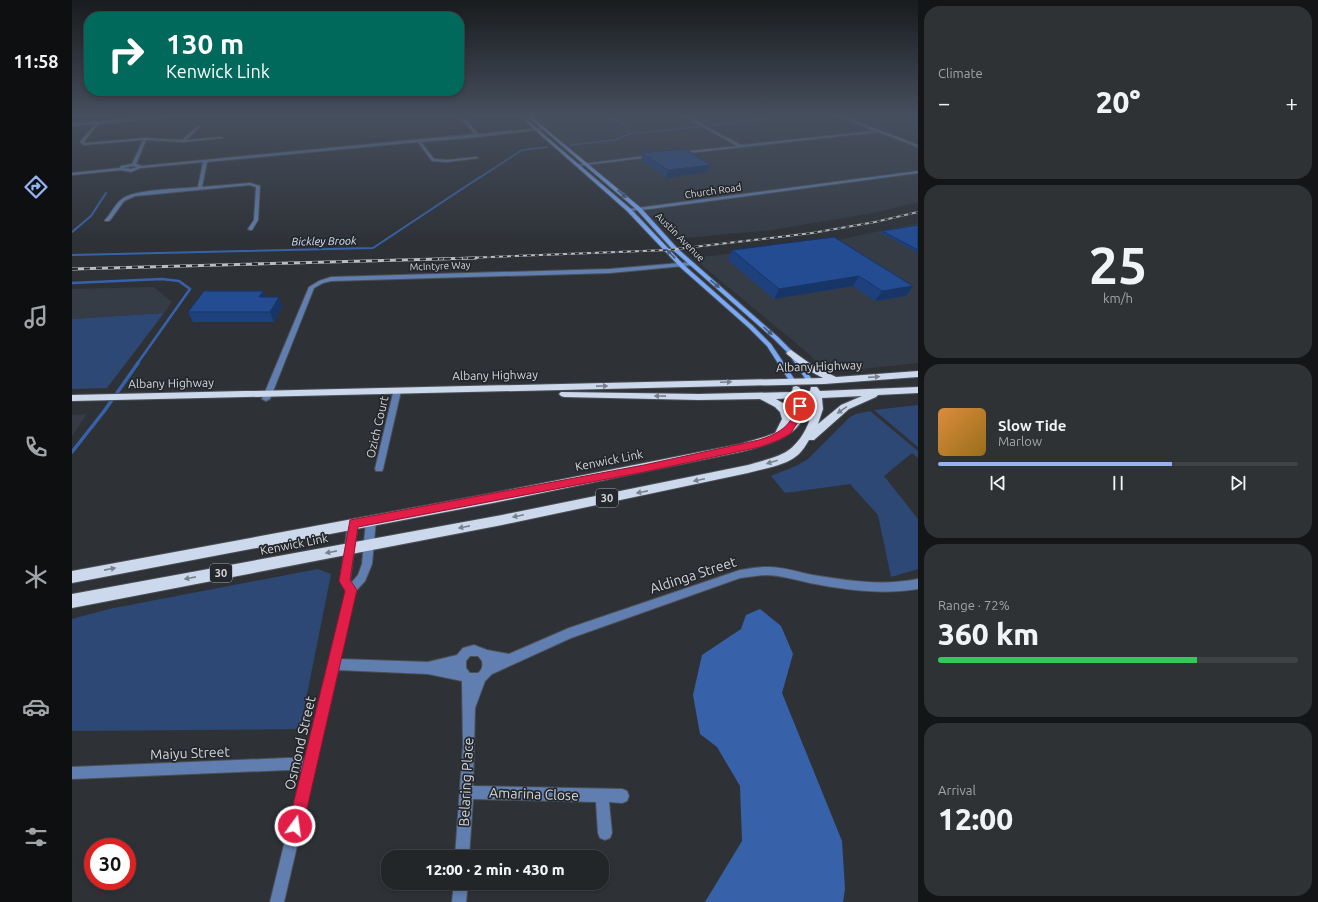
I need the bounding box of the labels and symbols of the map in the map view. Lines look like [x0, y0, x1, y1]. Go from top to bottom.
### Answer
street label: Church Road [684, 182, 742, 200]
one-way arrow [617, 189, 627, 199]
street label: Austin Avenue [653, 210, 707, 264]
water label: Bickley Brook [291, 234, 357, 248]
one-way arrow [666, 249, 676, 259]
street label: McIntyre Way [409, 259, 471, 273]
one-way arrow [710, 280, 720, 289]
one-way arrow [763, 327, 773, 336]
street label: Albany Highway [776, 358, 862, 374]
street label: Albany Highway [452, 368, 538, 382]
one-way arrow [868, 374, 880, 381]
street label: Albany Highway [128, 376, 214, 390]
one-way arrow [720, 379, 733, 385]
one-way arrow [596, 383, 609, 389]
pin [783, 389, 817, 423]
one-way arrow [654, 393, 666, 400]
street label: Ozich Court [364, 394, 391, 459]
one-way arrow [837, 406, 847, 414]
street label: Kenwick Link [574, 447, 644, 473]
one-way arrow [766, 459, 778, 465]
one-way arrow [693, 477, 706, 483]
road number: 30 [596, 489, 618, 507]
one-way arrow [636, 489, 648, 495]
one-way arrow [512, 514, 524, 520]
one-way arrow [458, 525, 470, 531]
street label: Kenwick Link [259, 531, 329, 557]
one-way arrow [325, 549, 337, 555]
street label: Aldinga Street [648, 553, 739, 596]
road number: 30 [210, 564, 232, 582]
one-way arrow [104, 565, 116, 571]
one-way arrow [183, 576, 196, 582]
street label: Osmond Street [281, 694, 319, 791]
street label: Belaring Place [456, 737, 476, 827]
street label: Maiyu Street [150, 744, 231, 762]
street label: Amarina Close [489, 784, 579, 804]
position arrow [274, 805, 316, 847]
speed limit sign: 30 [84, 838, 136, 890]

